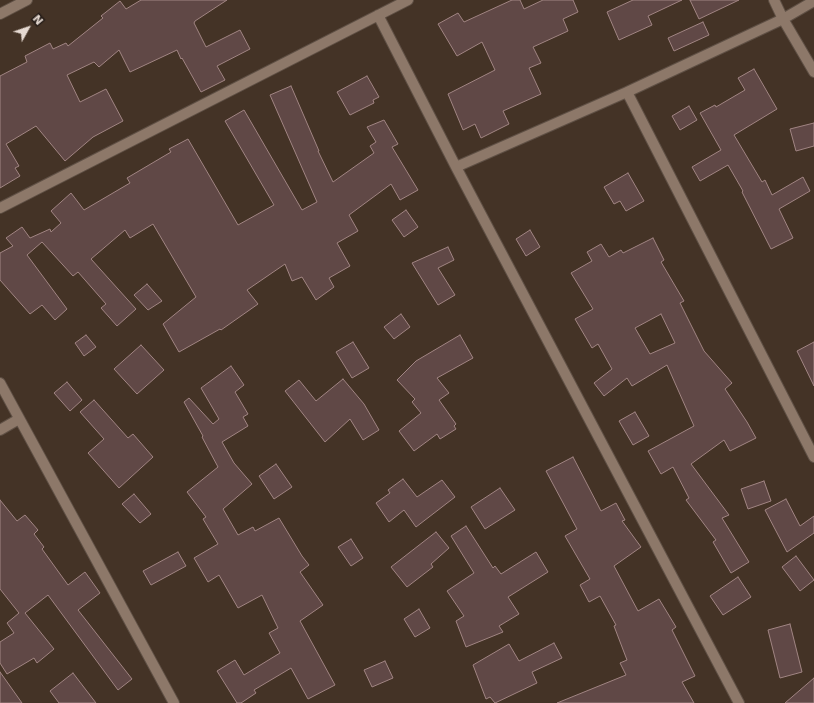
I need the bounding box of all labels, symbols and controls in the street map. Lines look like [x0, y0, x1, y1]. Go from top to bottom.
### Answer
north arrow [8, 8, 48, 48]
text: N [30, 12, 46, 28]

